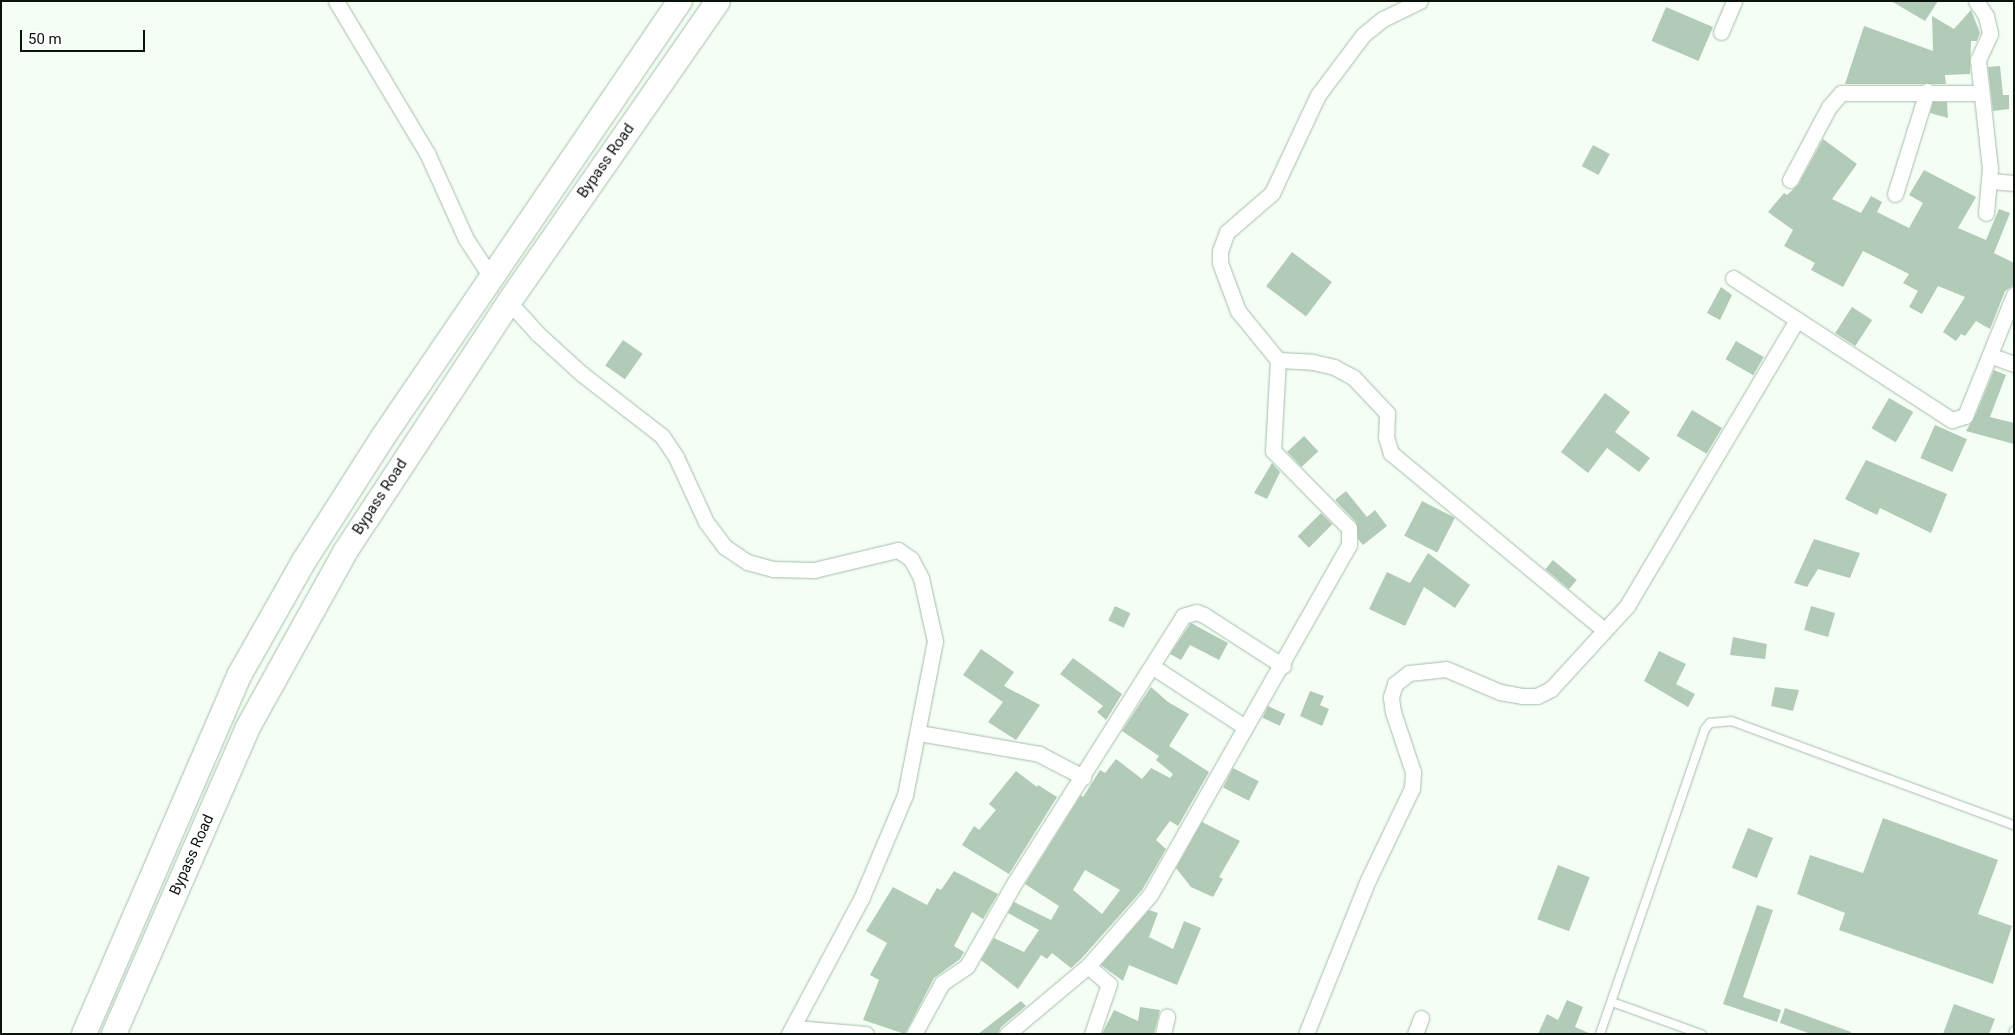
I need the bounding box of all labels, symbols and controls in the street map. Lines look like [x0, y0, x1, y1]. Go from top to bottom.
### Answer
scale bar [22, 20, 148, 52]
text: 50 m [28, 30, 62, 48]
street label: Bypass Road [574, 120, 638, 202]
street label: Bypass Road [349, 456, 411, 538]
street label: Bypass Road [166, 812, 218, 898]

